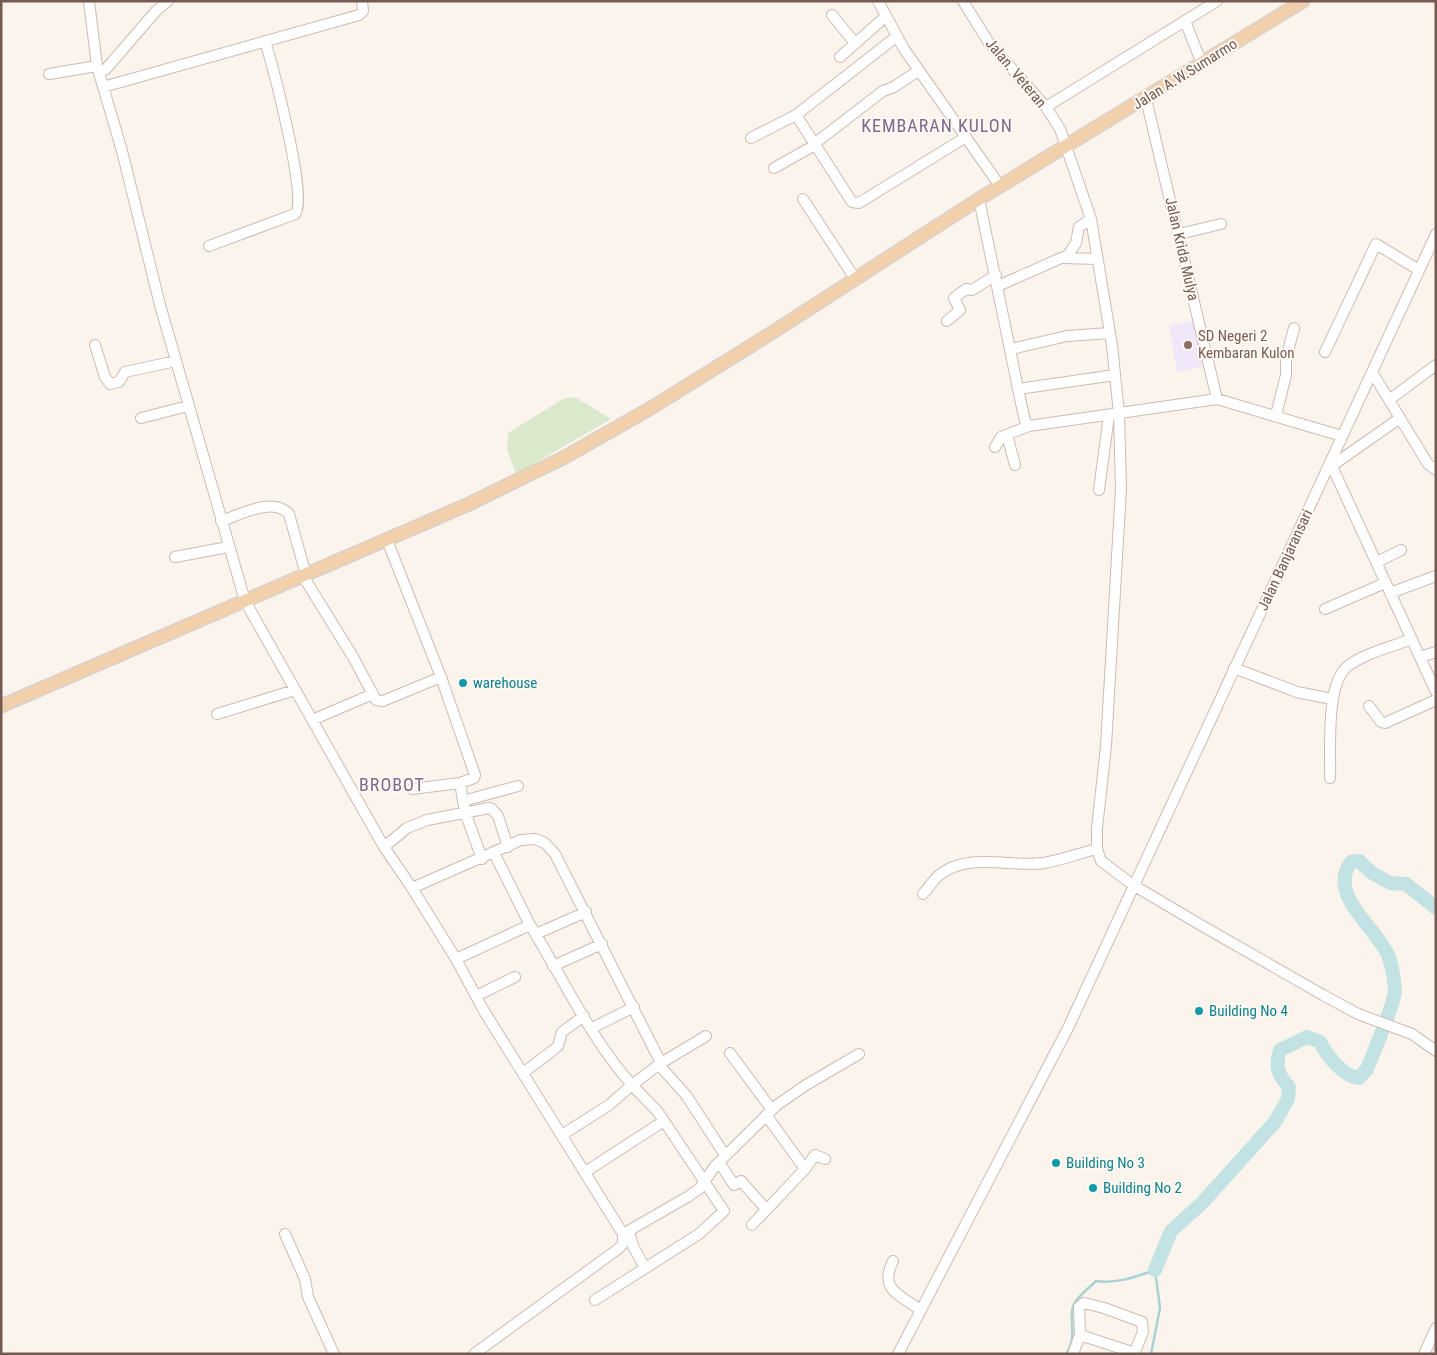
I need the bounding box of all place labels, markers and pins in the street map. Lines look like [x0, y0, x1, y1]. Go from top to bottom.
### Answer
place label: SD Negeri 2 Kembaran Kulon [1198, 327, 1295, 362]
marker: SD Negeri 2 Kembaran Kulon [1182, 339, 1194, 351]
place label: warehouse [473, 674, 537, 692]
marker: warehouse [457, 677, 469, 689]
place label: Building No 4 [1209, 1002, 1288, 1020]
marker: Building No 4 [1193, 1005, 1205, 1017]
place label: Building No 3 [1066, 1154, 1145, 1172]
marker: Building No 3 [1050, 1157, 1062, 1169]
place label: Building No 2 [1103, 1179, 1182, 1197]
marker: Building No 2 [1087, 1182, 1099, 1194]

